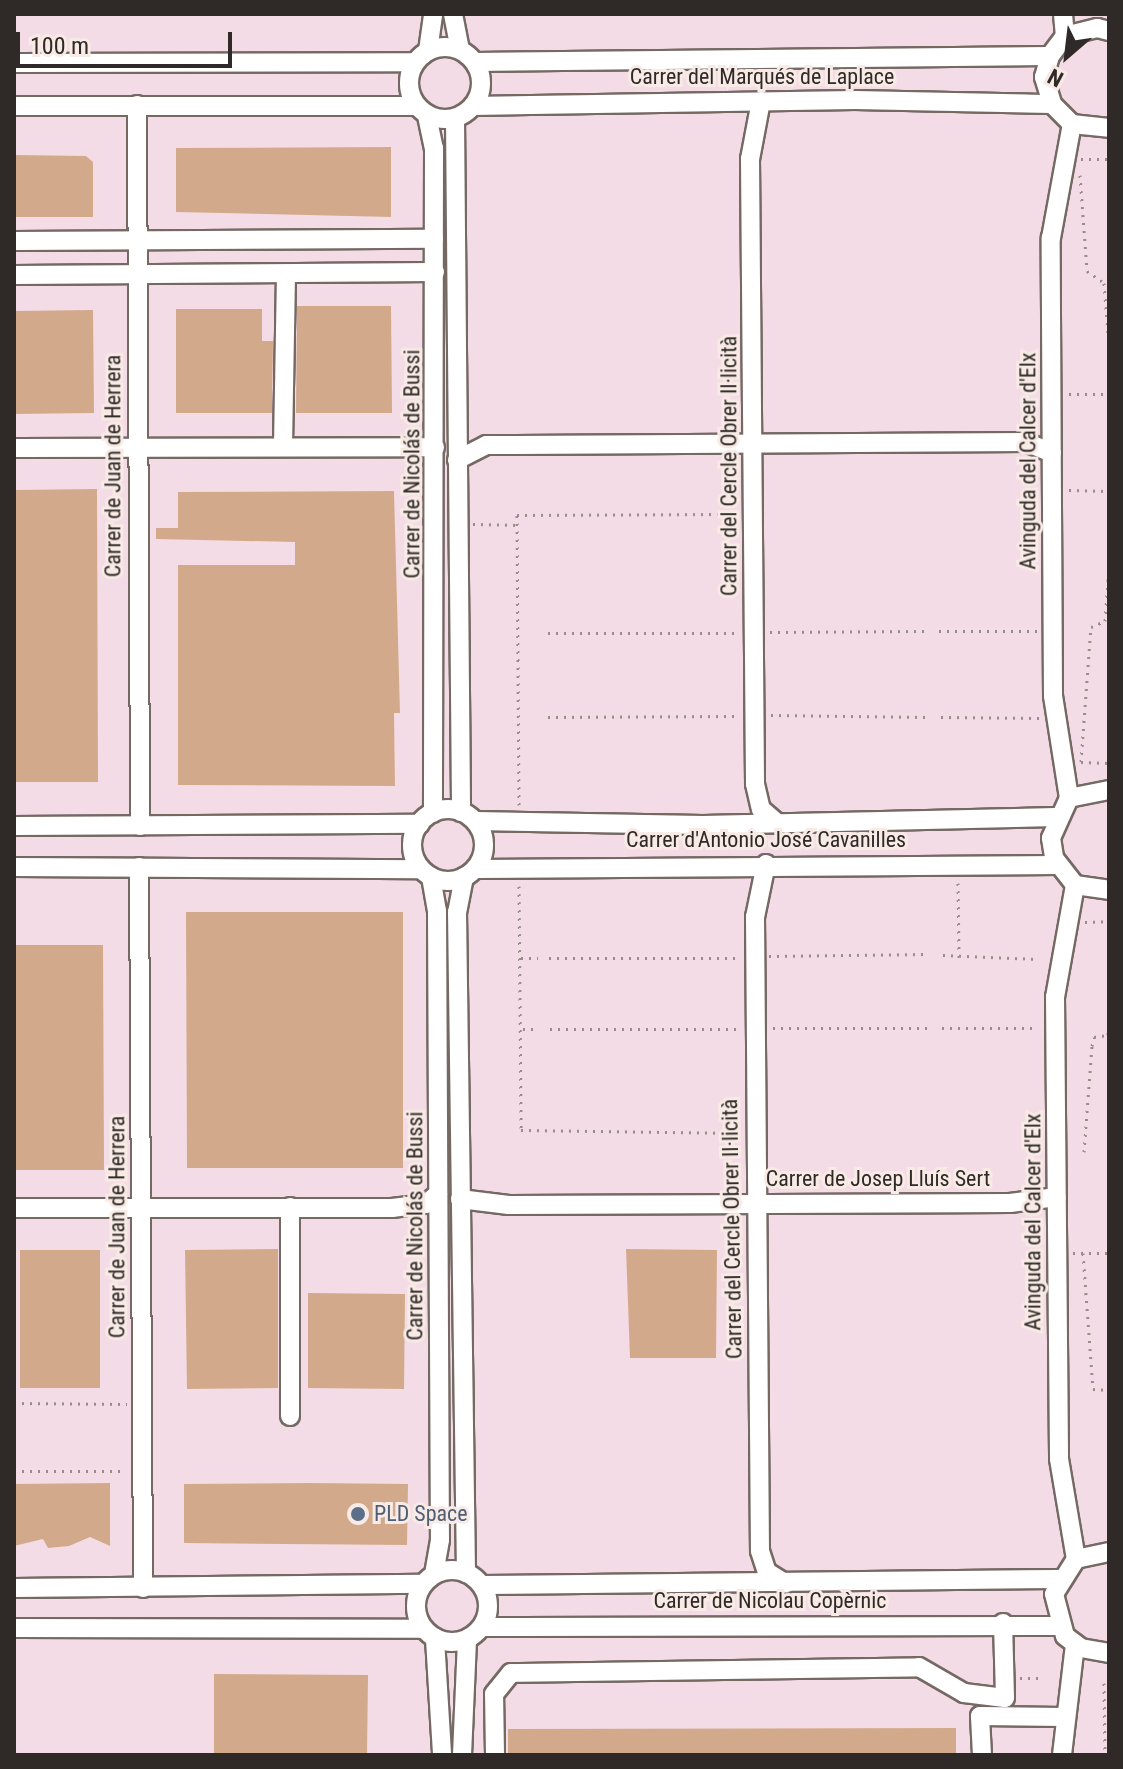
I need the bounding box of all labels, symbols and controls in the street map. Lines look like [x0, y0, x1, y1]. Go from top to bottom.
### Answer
scale bar [20, 16, 236, 66]
north arrow [1027, 16, 1107, 96]
text: 100 m [30, 32, 89, 60]
text: N [1044, 63, 1067, 92]
street label: Carrer del Marqués de Laplace [630, 64, 894, 90]
street label: Carrer del Cercle Obrer Il·licità [716, 336, 742, 596]
street label: Carrer de Nicolás de Bussi [399, 349, 425, 579]
street label: Avinguda del Calcer d'Elx [1015, 352, 1041, 570]
street label: Carrer de Juan de Herrera [100, 355, 126, 577]
street label: Carrer d'Antonio José Cavanilles [626, 827, 906, 853]
street label: Carrer del Cercle Obrer Il·licità [717, 1099, 747, 1359]
street label: Carrer de Nicolás de Bussi [402, 1111, 428, 1341]
street label: Avinguda del Calcer d'Elx [1020, 1113, 1046, 1331]
street label: Carrer de Juan de Herrera [104, 1116, 130, 1338]
street label: Carrer de Josep Lluís Sert [766, 1166, 990, 1192]
place label: PLD Space [374, 1501, 468, 1527]
marker: PLD Space [349, 1505, 367, 1523]
street label: Carrer de Nicolau Copèrnic [654, 1588, 886, 1614]

